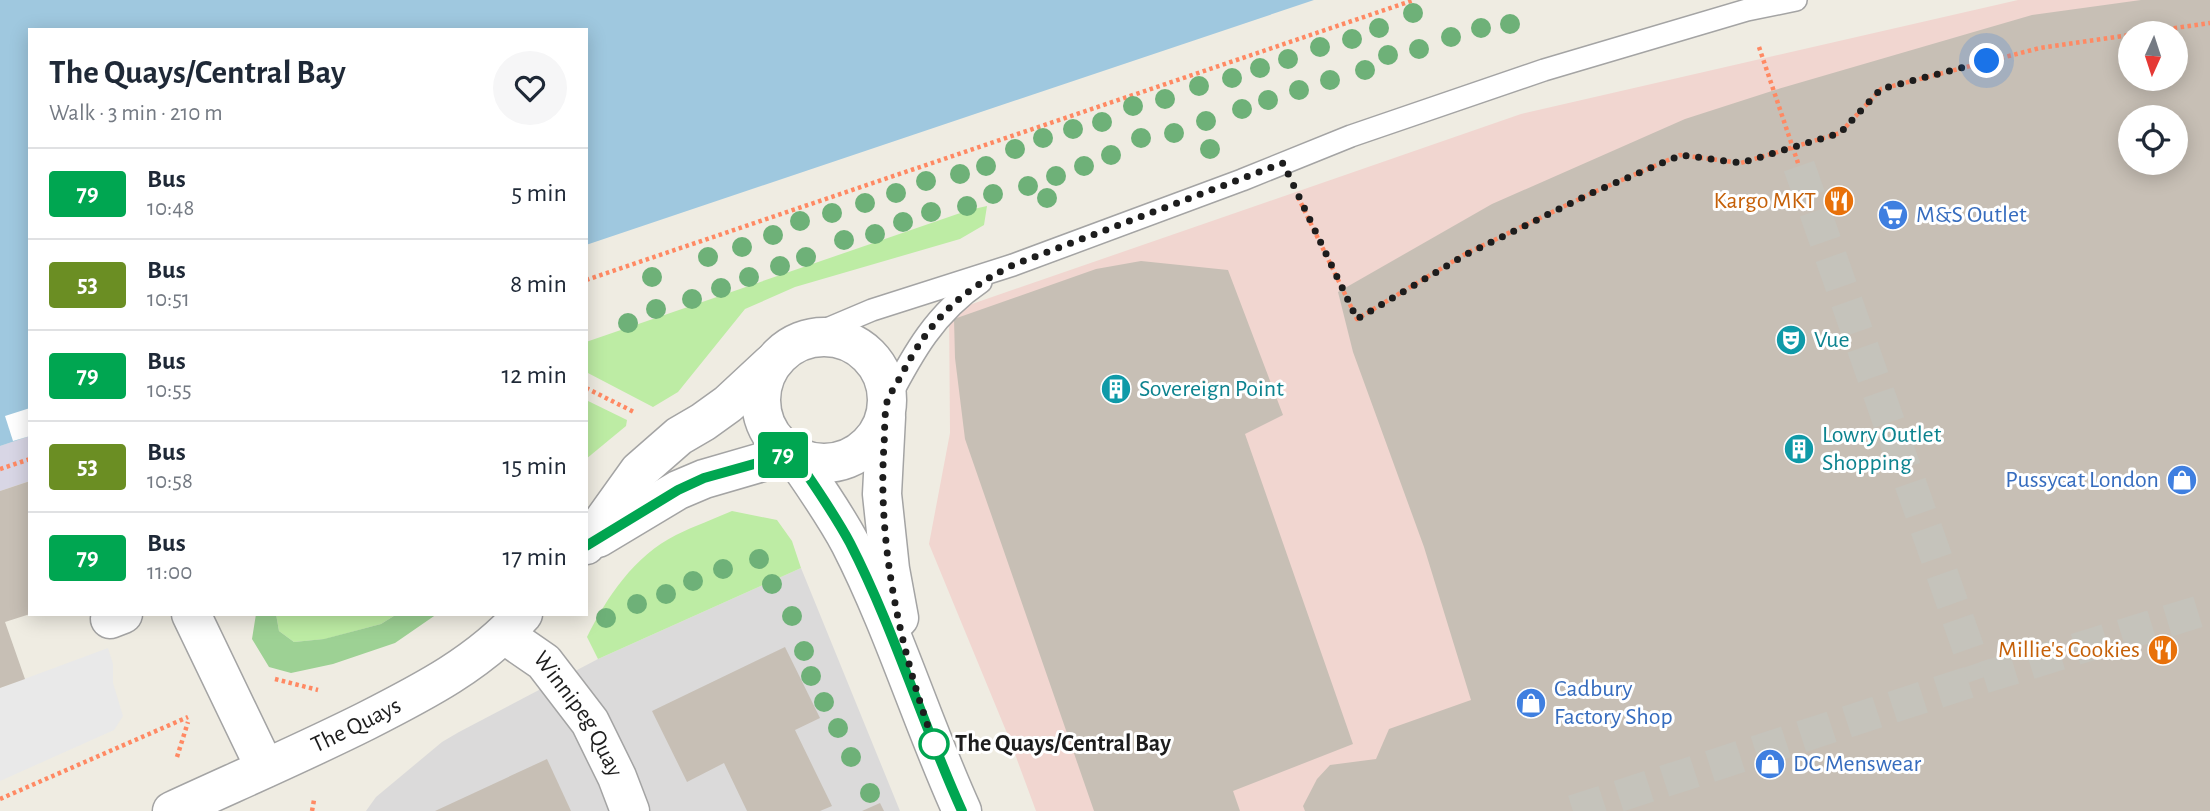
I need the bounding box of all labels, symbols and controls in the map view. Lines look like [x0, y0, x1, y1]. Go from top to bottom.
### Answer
north arrow [2118, 21, 2188, 91]
map controls [2118, 21, 2188, 175]
your location [1969, 43, 2004, 78]
button: heart [493, 51, 567, 125]
text: The Quays/Central Bay [49, 57, 346, 90]
text: Walk · 3 min · 210 m [49, 102, 223, 125]
button: locate [2118, 105, 2188, 175]
text: Bus [147, 166, 186, 192]
text: 5 min [511, 180, 567, 206]
text: 79 [77, 182, 98, 206]
restaurant icon: Kargo MKT [1822, 184, 1856, 218]
place label: Kargo MKT [1714, 189, 1816, 213]
text: 10:48 [147, 197, 194, 220]
supermarket icon: M&S Outlet [1876, 198, 1910, 232]
place label: M&S Outlet [1916, 203, 2027, 227]
text: Bus [147, 257, 186, 283]
text: 8 min [510, 271, 567, 297]
text: 53 [77, 273, 98, 297]
text: 10:51 [147, 288, 190, 311]
theatre icon: Vue [1774, 323, 1808, 357]
place label: Vue [1814, 328, 1850, 352]
text: Bus [147, 348, 186, 374]
text: 12 min [501, 362, 567, 388]
text: 79 [77, 364, 98, 388]
building icon: Sovereign Point [1099, 372, 1133, 406]
place label: Sovereign Point [1139, 377, 1284, 401]
text: 10:55 [147, 379, 192, 402]
place label: Lowry Outlet Shopping [1822, 423, 1942, 475]
line badge: 79 [752, 432, 814, 478]
building icon: Lowry Outlet Shopping [1782, 432, 1816, 466]
text: Bus [147, 439, 186, 465]
text: 79 [772, 443, 794, 467]
text: 15 min [502, 453, 567, 479]
text: 53 [77, 455, 98, 479]
shop icon: Pussycat London [2165, 463, 2199, 497]
place label: Pussycat London [2005, 468, 2159, 492]
text: 10:58 [147, 470, 193, 493]
text: Bus [147, 530, 186, 556]
text: 17 min [502, 544, 567, 570]
text: 79 [77, 546, 98, 570]
text: 11:00 [147, 561, 192, 584]
restaurant icon: Millie's Cookies [2146, 633, 2180, 667]
place label: Millie's Cookies [1998, 638, 2140, 662]
street label: Winnipeg Quay [528, 647, 627, 781]
place label: Cadbury Factory Shop [1554, 677, 1673, 729]
shop icon: Cadbury Factory Shop [1514, 686, 1548, 720]
street label: The Quays [308, 693, 405, 758]
marker: The Quays/Central Bay [919, 729, 949, 759]
place label: The Quays/Central Bay [955, 732, 1171, 756]
shop icon: DC Menswear [1753, 747, 1787, 781]
place label: DC Menswear [1793, 752, 1921, 776]

